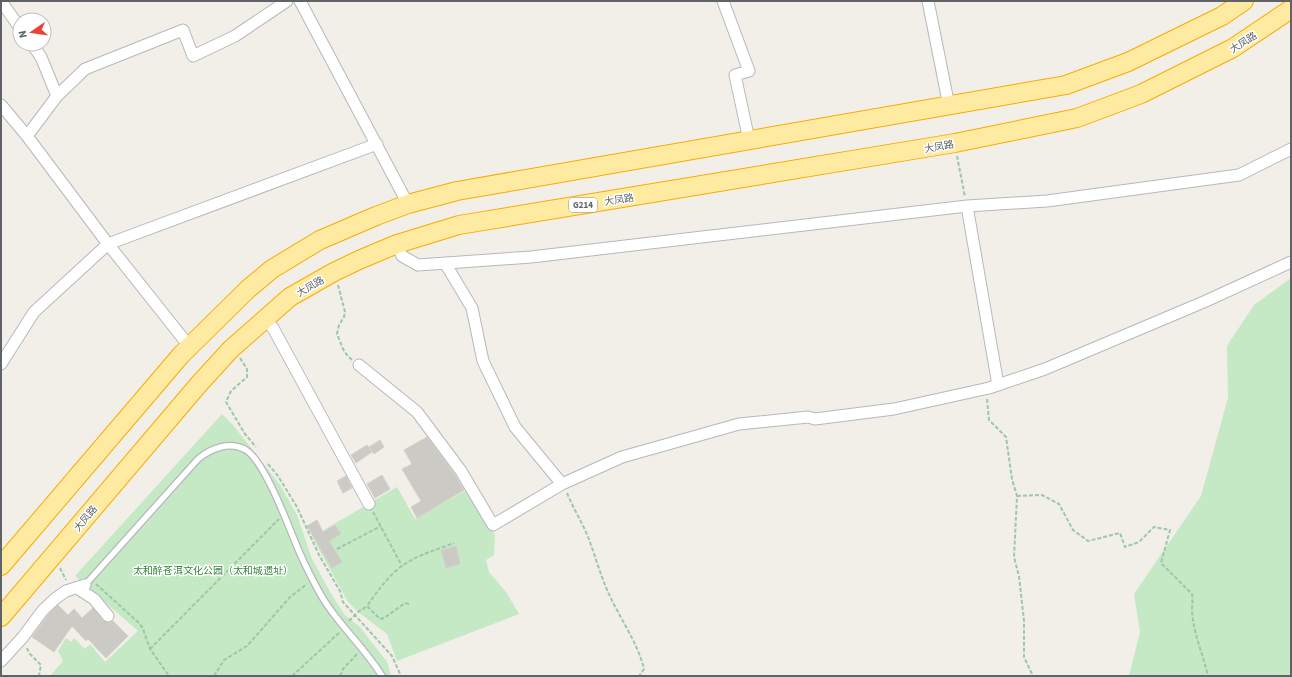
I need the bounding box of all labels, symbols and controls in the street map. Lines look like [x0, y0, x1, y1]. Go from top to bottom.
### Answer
north arrow [12, 12, 52, 52]
text: N [15, 29, 31, 39]
street label: 大凤路 [1227, 29, 1260, 57]
street label: 大凤路 [923, 137, 955, 156]
street label: 大凤路 [603, 191, 635, 209]
road number: G214 [569, 198, 597, 212]
street label: 大凤路 [294, 273, 327, 300]
street label: 大凤路 [71, 503, 101, 535]
park label: 太和醉苍洱文化公园（太和城遗址） [133, 564, 293, 578]

